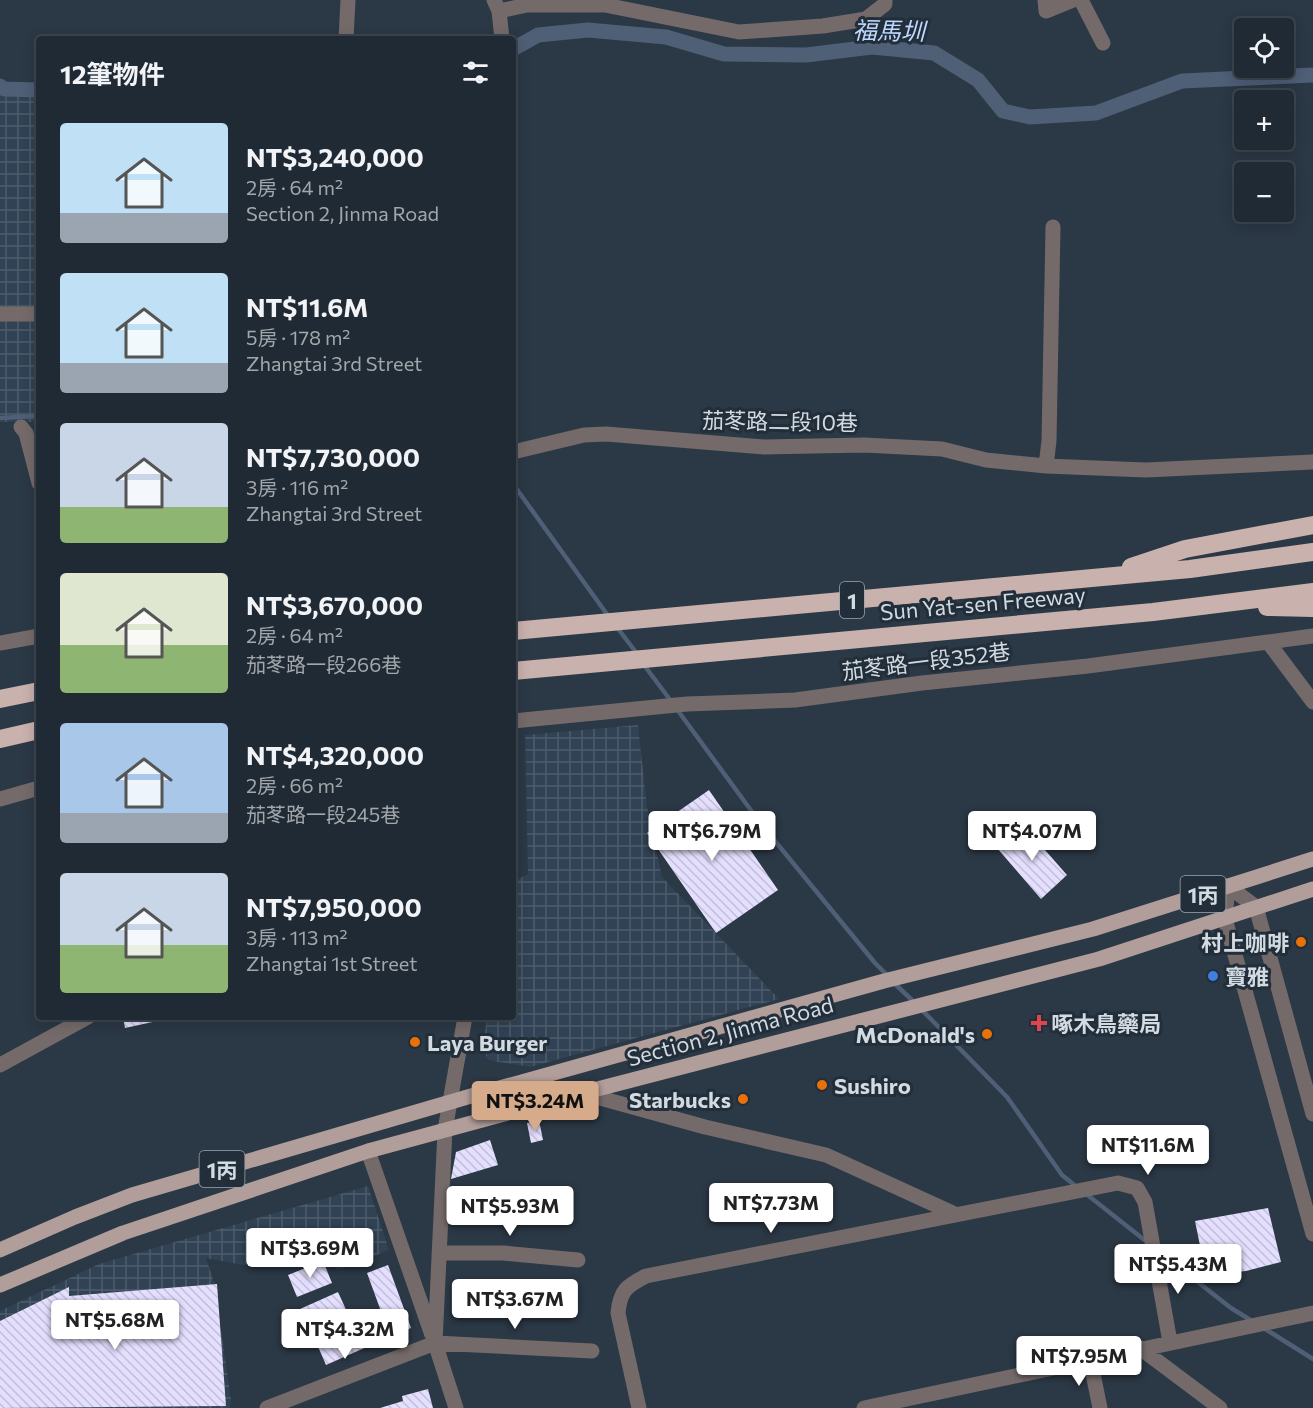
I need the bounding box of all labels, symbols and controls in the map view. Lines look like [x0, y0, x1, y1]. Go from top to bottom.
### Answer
water label: 福馬圳 [853, 15, 928, 45]
map controls [1234, 18, 1294, 222]
button: locate [1234, 18, 1294, 78]
icon: filters [459, 56, 492, 89]
text: 12筆物件 [60, 58, 165, 89]
button: + [1234, 90, 1294, 150]
text: NT$3,240,000 [246, 141, 424, 172]
icon: home [108, 147, 180, 219]
button: − [1234, 162, 1294, 222]
text: 2房 · 64 m² [246, 175, 343, 199]
text: Section 2, Jinma Road [246, 201, 439, 225]
text: NT$11.6M [246, 291, 368, 322]
icon: home [108, 297, 180, 369]
text: 5房 · 178 m² [246, 325, 350, 349]
text: Zhangtai 3rd Street [246, 351, 422, 375]
street label: 茄苳路二段10巷 [702, 406, 858, 436]
text: NT$7,730,000 [246, 441, 420, 472]
icon: home [108, 447, 180, 519]
text: 3房 · 116 m² [246, 475, 348, 499]
text: Zhangtai 3rd Street [246, 501, 422, 525]
street label: Sun Yat-sen Freeway [879, 581, 1087, 625]
road number: 1 [840, 582, 864, 618]
text: NT$3,670,000 [246, 589, 423, 620]
icon: home [108, 597, 180, 669]
text: 2房 · 64 m² [246, 623, 343, 647]
street label: 茄苳路一段352巷 [840, 637, 1012, 685]
text: 茄苳路一段266巷 [246, 652, 401, 676]
text: NT$4,320,000 [246, 739, 424, 770]
icon: home [108, 747, 180, 819]
text: 2房 · 66 m² [246, 773, 343, 797]
text: 茄苳路一段245巷 [246, 802, 400, 826]
pin: NT$6.79M [650, 811, 774, 862]
pin: NT$4.07M [970, 811, 1094, 862]
text: NT$6.79M [662, 818, 762, 842]
text: NT$4.07M [982, 818, 1082, 842]
road number: 1丙 [1180, 876, 1226, 912]
text: NT$7,950,000 [246, 891, 422, 922]
icon: home [108, 897, 180, 969]
text: 3房 · 113 m² [246, 925, 348, 949]
place label: 村上咖啡 [1201, 929, 1289, 956]
marker: 村上咖啡 [1294, 935, 1308, 949]
text: Zhangtai 1st Street [246, 951, 417, 975]
place label: 寶雅 [1225, 963, 1269, 990]
marker: 寶雅 [1206, 969, 1220, 983]
street label: Section 2, Jinma Road [624, 990, 836, 1072]
place label: 啄木鳥藥局 [1051, 1010, 1161, 1037]
marker: 啄木鳥藥局 [1032, 1016, 1046, 1030]
place label: McDonald's [856, 1021, 975, 1048]
marker: McDonald's [980, 1027, 994, 1041]
place label: Laya Burger [427, 1029, 547, 1056]
marker: Laya Burger [408, 1035, 422, 1049]
place label: Sushiro [834, 1072, 911, 1099]
marker: Sushiro [815, 1078, 829, 1092]
pin: NT$3.24M [473, 1081, 597, 1132]
place label: Starbucks [629, 1086, 731, 1113]
text: NT$3.24M [486, 1088, 584, 1112]
marker: Starbucks [736, 1092, 750, 1106]
pin: NT$11.6M [1086, 1125, 1210, 1176]
text: NT$11.6M [1101, 1132, 1195, 1156]
road number: 1丙 [200, 1151, 244, 1187]
pin: NT$7.73M [709, 1183, 833, 1234]
pin: NT$5.93M [448, 1186, 572, 1237]
text: NT$7.73M [723, 1190, 819, 1214]
text: NT$5.93M [461, 1193, 559, 1217]
pin: NT$3.69M [248, 1228, 372, 1279]
text: NT$3.69M [260, 1235, 360, 1259]
pin: NT$5.43M [1116, 1244, 1240, 1295]
text: NT$5.43M [1128, 1251, 1228, 1275]
pin: NT$3.67M [453, 1279, 577, 1330]
text: NT$3.67M [466, 1286, 564, 1310]
pin: NT$5.68M [53, 1300, 177, 1351]
text: NT$5.68M [65, 1307, 165, 1331]
pin: NT$4.32M [283, 1309, 407, 1360]
text: NT$4.32M [295, 1316, 395, 1340]
pin: NT$7.95M [1017, 1336, 1141, 1387]
text: NT$7.95M [1030, 1343, 1128, 1367]

